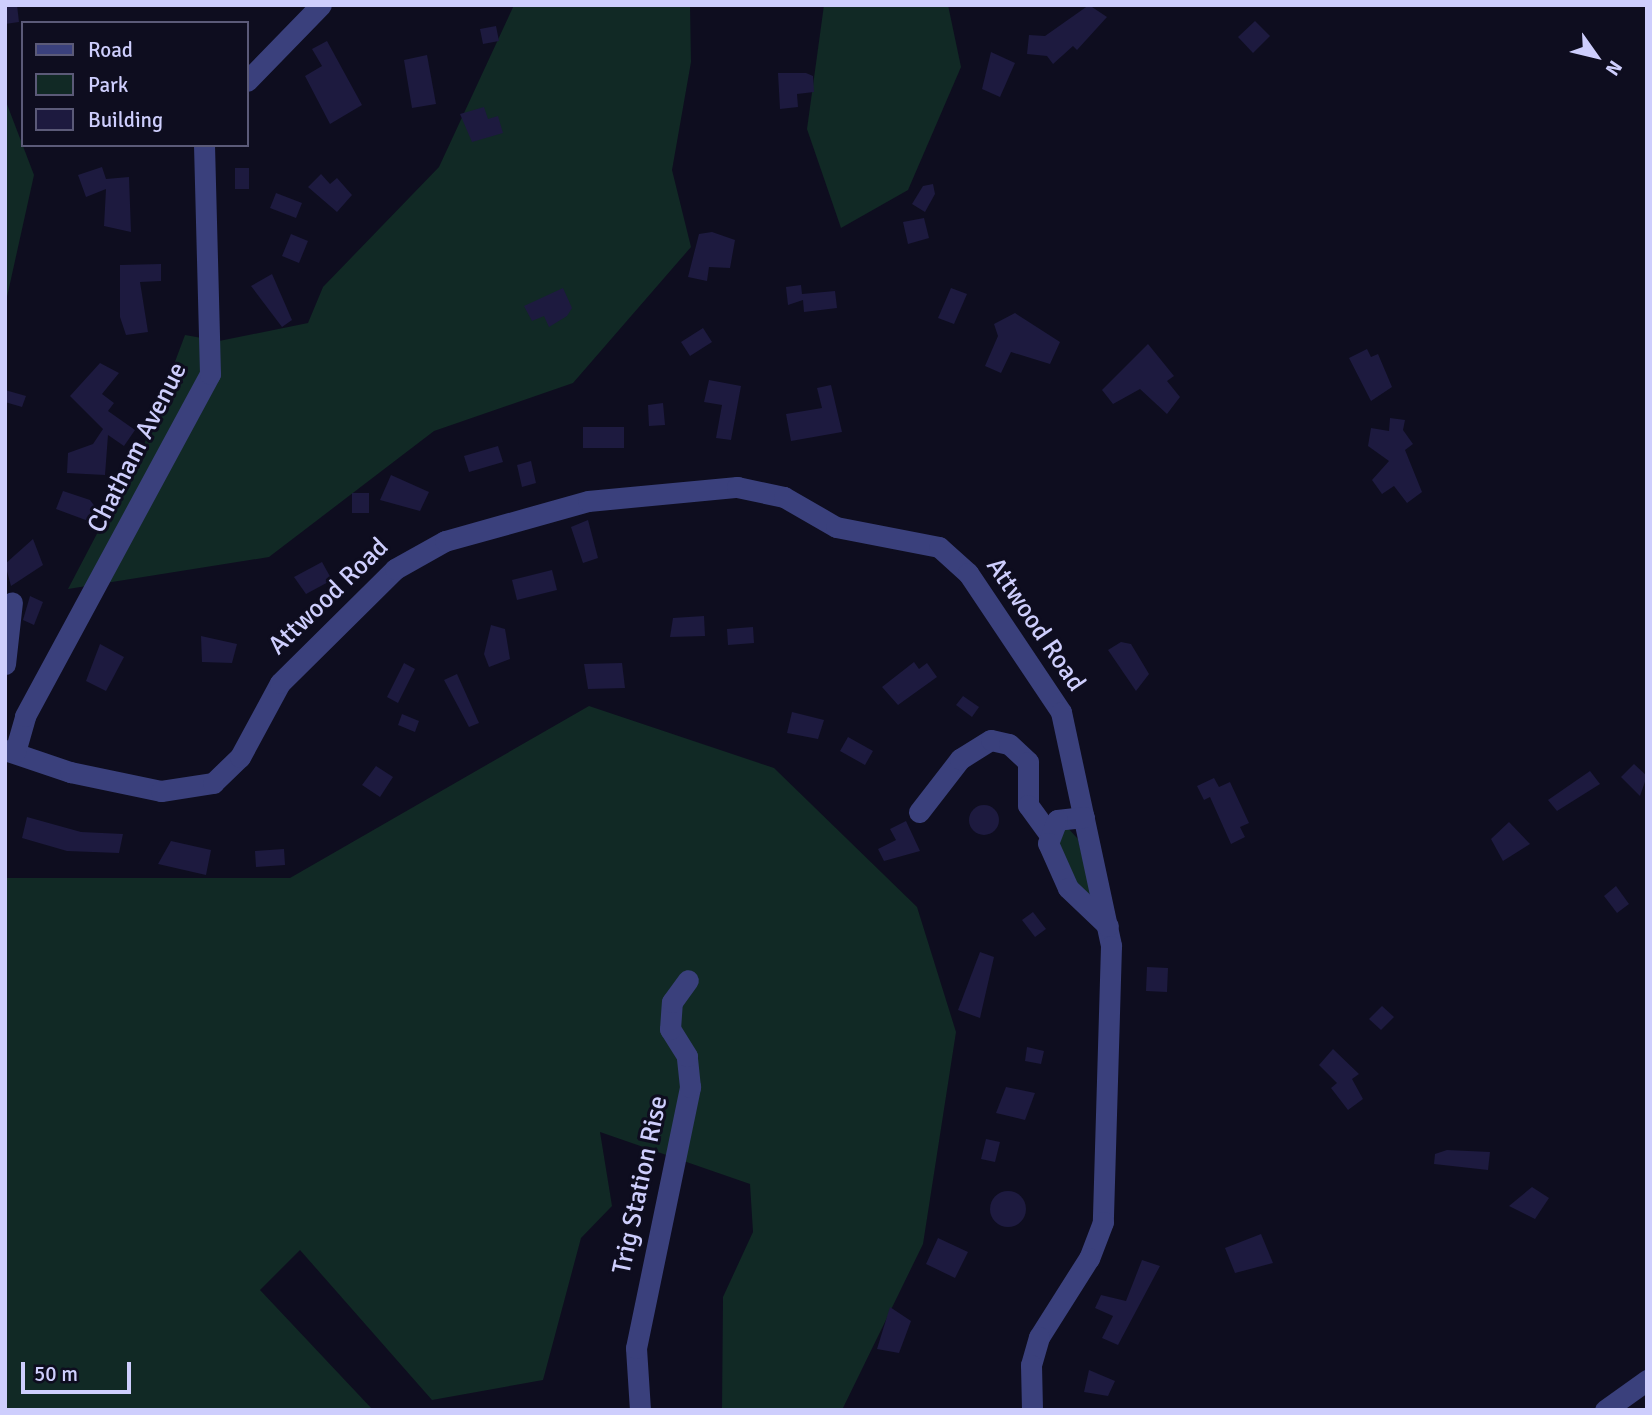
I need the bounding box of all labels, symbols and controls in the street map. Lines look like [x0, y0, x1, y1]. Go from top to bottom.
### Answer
legend [21, 21, 248, 147]
north arrow [1561, 21, 1631, 91]
text: Road [88, 37, 133, 63]
text: N [1600, 56, 1627, 80]
text: Park [88, 72, 128, 98]
text: Building [88, 107, 163, 133]
street label: Chatham Avenue [82, 358, 194, 538]
street label: Attwood Road [263, 532, 395, 662]
street label: Attwood Road [979, 552, 1091, 698]
street label: Trig Station Rise [607, 1093, 675, 1277]
scale bar [24, 1348, 135, 1392]
text: 50 m [34, 1361, 78, 1387]

